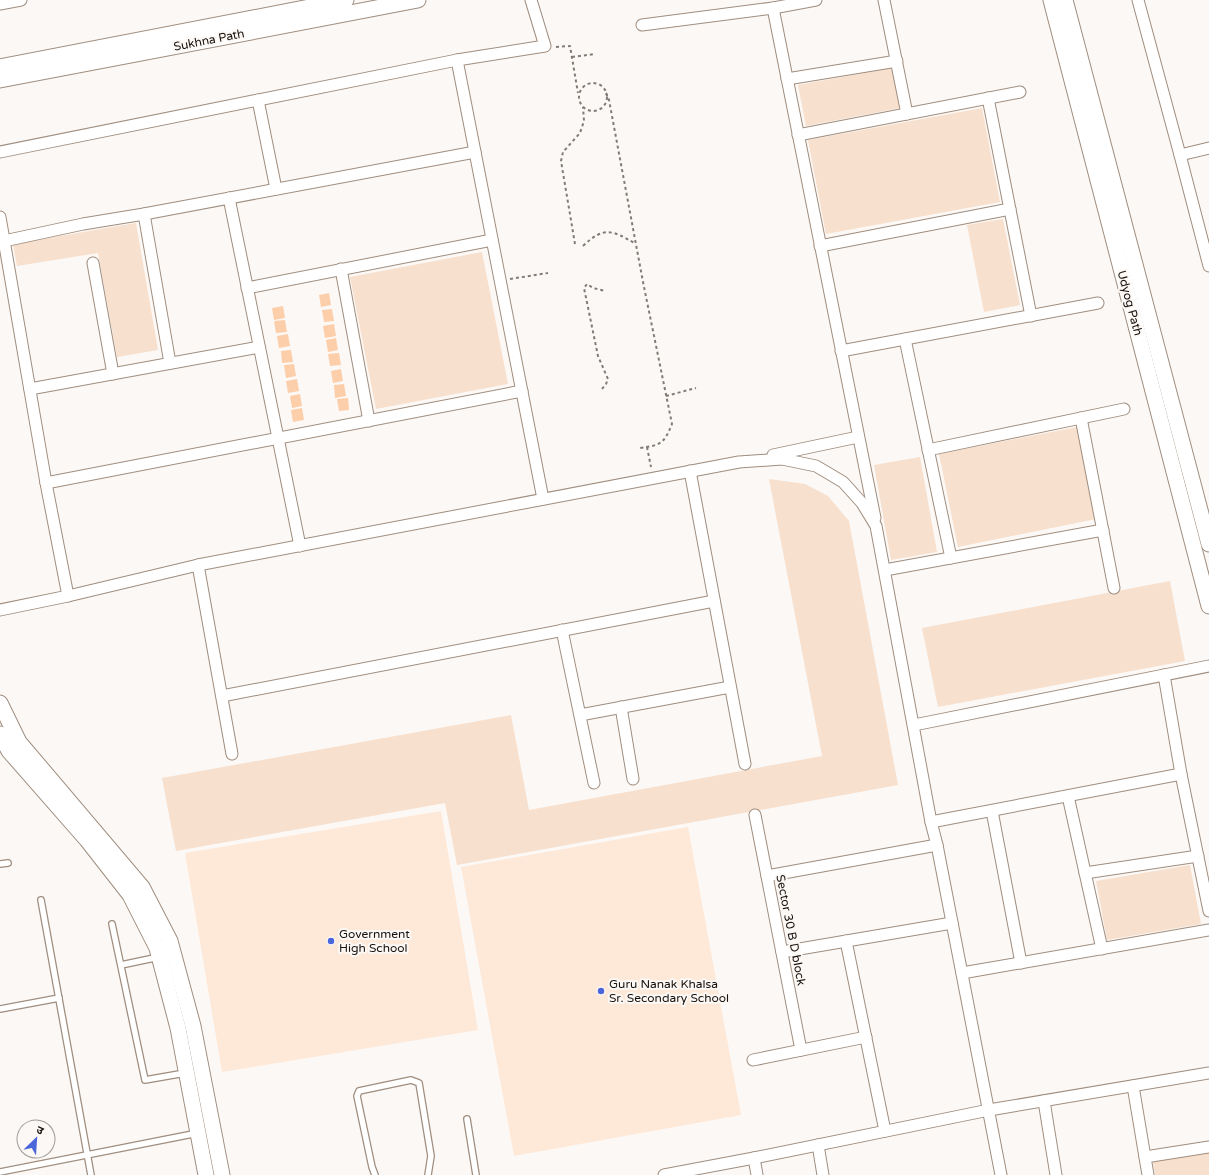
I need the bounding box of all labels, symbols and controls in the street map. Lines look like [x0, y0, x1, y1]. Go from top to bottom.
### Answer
street label: Sukhna Path [172, 26, 246, 54]
street label: Udyog Path [1115, 269, 1145, 337]
street label: Sector 30 B D block [773, 873, 809, 987]
place label: Government High School [339, 927, 410, 955]
marker: Government High School [326, 936, 336, 946]
place label: Guru Nanak Khalsa Sr. Secondary School [609, 977, 729, 1005]
marker: Guru Nanak Khalsa Sr. Secondary School [596, 986, 606, 996]
north arrow [16, 1119, 56, 1159]
text: उ [34, 1123, 46, 1138]

